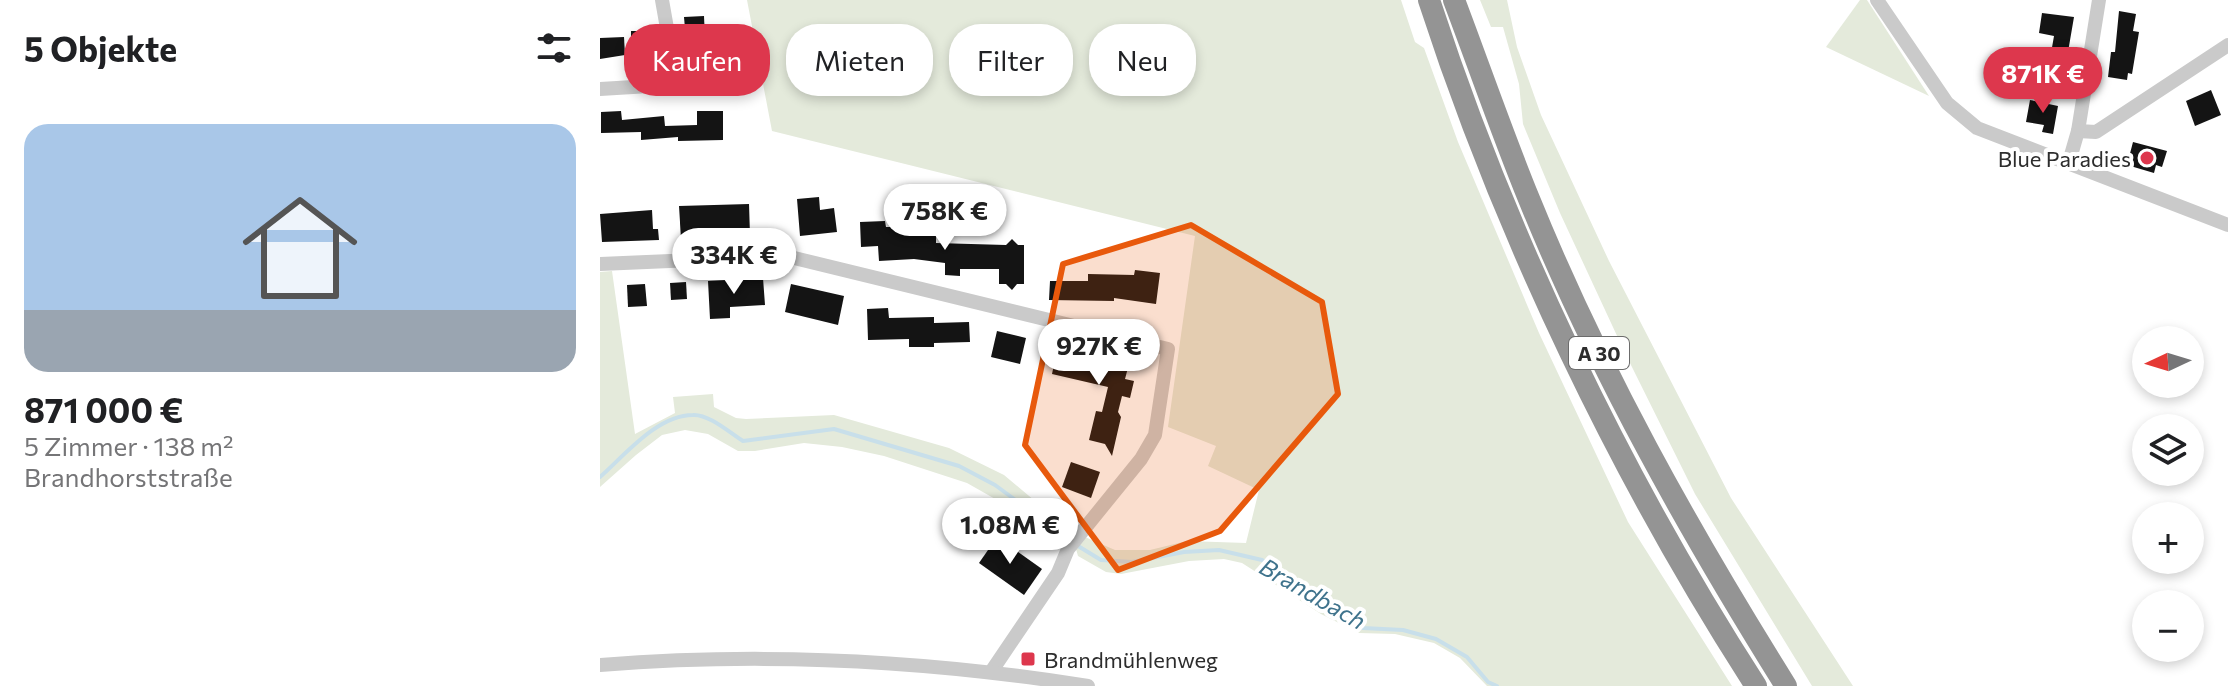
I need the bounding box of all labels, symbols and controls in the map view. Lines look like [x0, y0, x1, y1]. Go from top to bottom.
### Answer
chip: Kaufen [624, 24, 770, 96]
chip: Mieten [786, 24, 933, 96]
chip: Filter [949, 24, 1073, 96]
chip: Neu [1089, 24, 1196, 96]
icon: filters [532, 26, 576, 70]
text: 5 Objekte [24, 27, 177, 69]
pin: 871K € [1978, 47, 2108, 115]
text: 871K € [2001, 57, 2085, 88]
place label: Blue Paradies [1998, 145, 2131, 172]
marker: Blue Paradies [2138, 149, 2156, 167]
icon: home [228, 176, 372, 320]
pin: 758K € [880, 184, 1010, 252]
text: 758K € [902, 194, 988, 225]
pin: 334K € [669, 228, 799, 296]
text: 334K € [690, 238, 778, 269]
pin: 927K € [1034, 319, 1164, 387]
north arrow [2132, 326, 2204, 398]
map controls [2132, 326, 2204, 662]
text: 927K € [1056, 329, 1142, 360]
road number: A 30 [1569, 337, 1629, 369]
text: 871 000 € [24, 388, 183, 430]
button: layers [2132, 414, 2204, 486]
text: 5 Zimmer · 138 m² [24, 430, 233, 461]
text: Brandhorststraße [24, 461, 233, 492]
pin: 1.08M € [936, 498, 1084, 566]
button: + [2132, 502, 2204, 574]
text: 1.08M € [960, 508, 1060, 539]
water label: Brandbach [1255, 551, 1371, 635]
button: − [2132, 590, 2204, 662]
place label: Brandmühlenweg [1044, 646, 1218, 673]
marker: Brandmühlenweg [1019, 650, 1037, 668]

